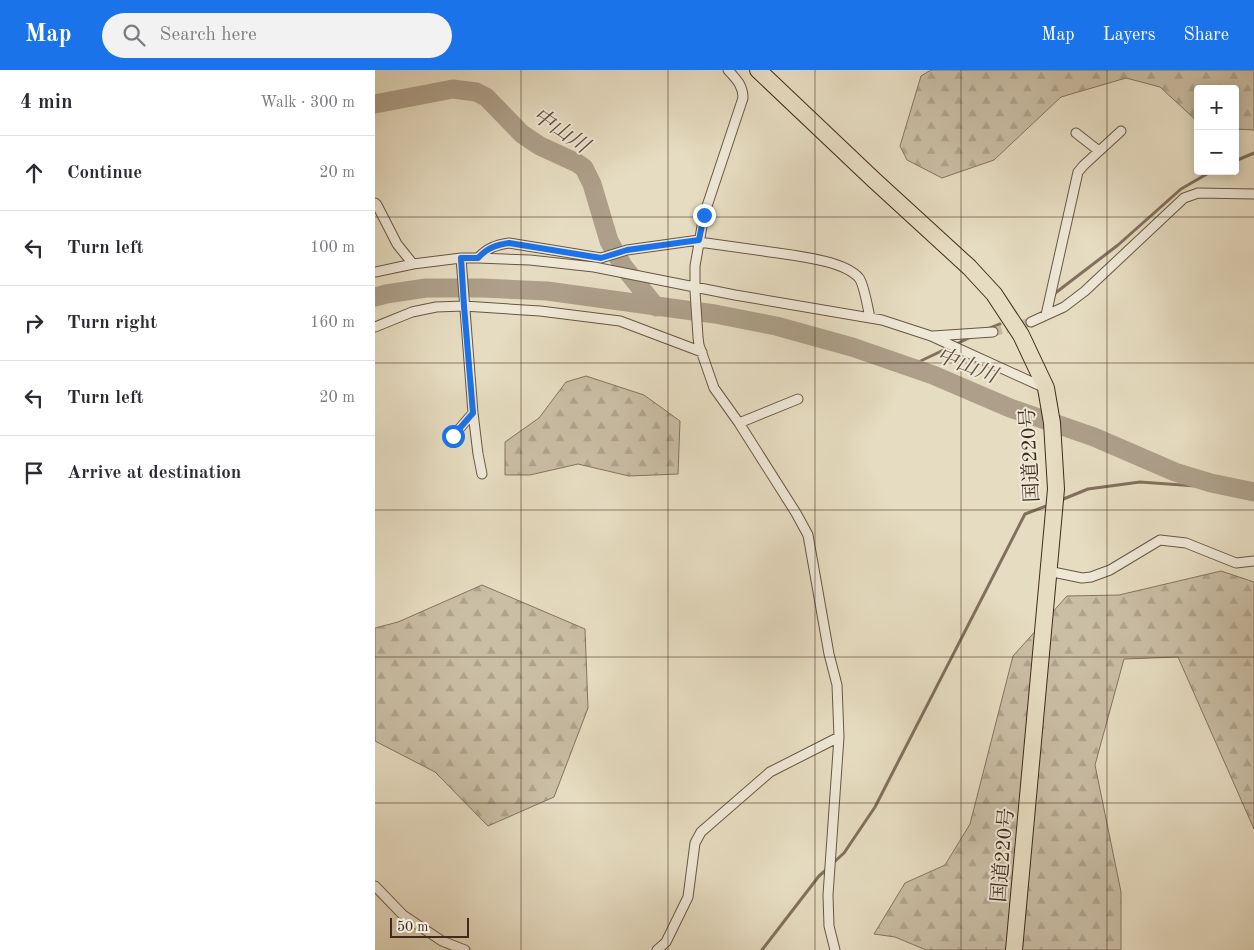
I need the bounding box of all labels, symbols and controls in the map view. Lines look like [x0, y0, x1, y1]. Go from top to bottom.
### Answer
search box [102, 13, 452, 58]
icon: search [120, 21, 148, 49]
text: Map [25, 23, 72, 47]
text: Search here [160, 26, 257, 45]
text: Map [1041, 26, 1075, 44]
text: Layers [1103, 26, 1155, 44]
text: Share [1183, 26, 1229, 44]
map controls [1194, 85, 1239, 175]
button: + [1194, 85, 1239, 130]
text: 4 min [20, 92, 73, 113]
text: Walk · 300 m [260, 95, 355, 111]
water label: 中山川 [528, 103, 595, 159]
button: − [1194, 130, 1239, 175]
icon: ahead [20, 159, 48, 187]
text: Continue [67, 164, 142, 183]
text: 20 m [319, 165, 355, 181]
route end [693, 204, 716, 227]
icon: left [20, 234, 48, 262]
text: Turn left [67, 239, 144, 258]
text: 100 m [310, 240, 355, 256]
icon: right [20, 309, 48, 337]
text: Turn right [67, 314, 157, 333]
text: 160 m [310, 315, 355, 331]
water label: 中山川 [933, 343, 1002, 388]
icon: left [20, 384, 48, 412]
text: Turn left [67, 389, 144, 408]
text: 20 m [319, 390, 355, 406]
street label: 国道220号 [1017, 407, 1043, 503]
route start [442, 425, 465, 448]
icon: arrive [20, 459, 48, 487]
text: Arrive at destination [67, 464, 241, 483]
street label: 国道220号 [988, 807, 1018, 903]
scale bar [390, 915, 469, 938]
text: 50 m [397, 920, 428, 934]

